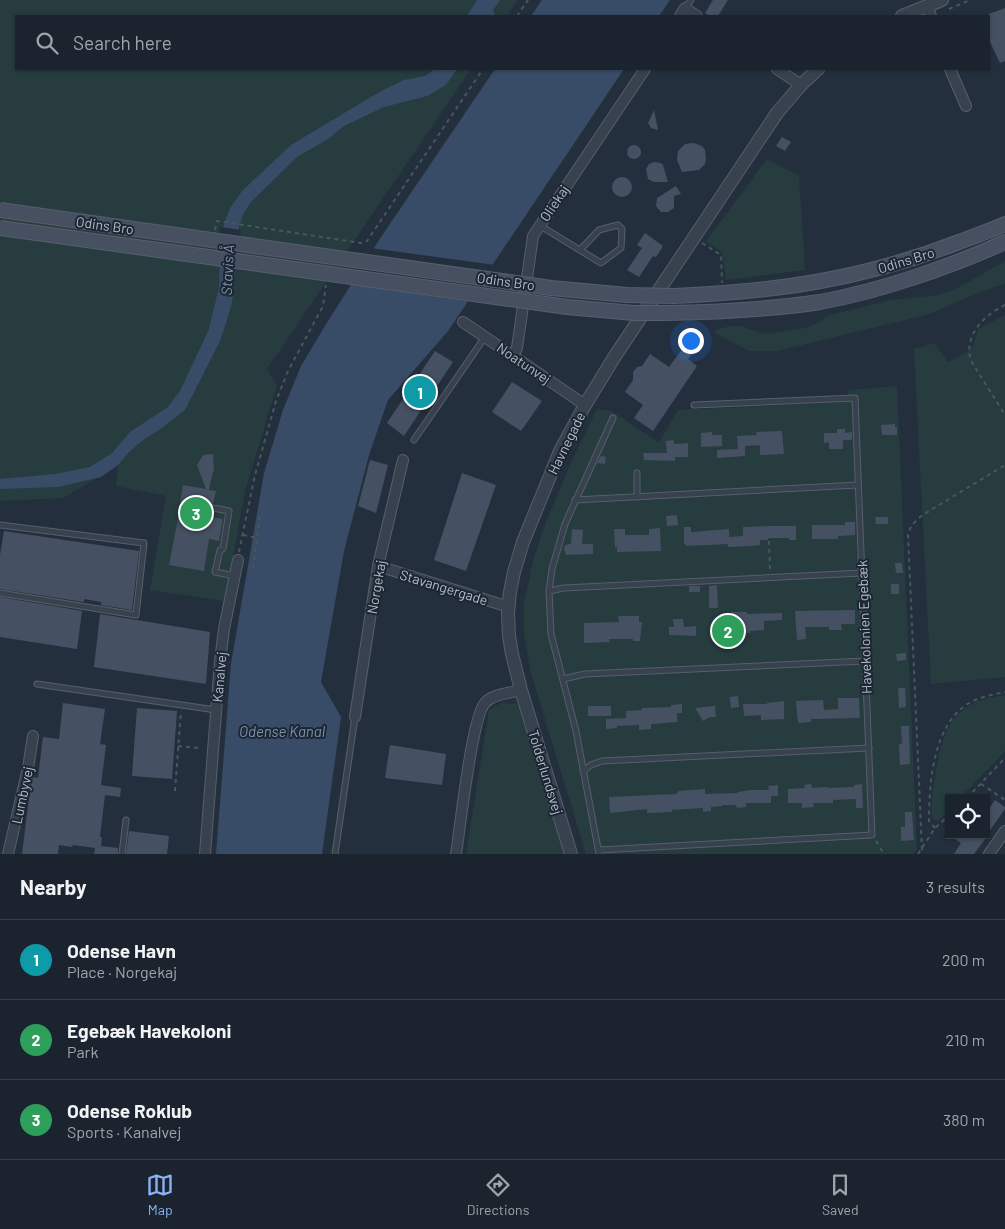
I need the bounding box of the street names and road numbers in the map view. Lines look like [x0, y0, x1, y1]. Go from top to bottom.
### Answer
street label: Oliekaj [536, 181, 572, 225]
street label: Odins Bro [75, 213, 135, 237]
street label: Odins Bro [876, 243, 936, 277]
street label: Odins Bro [476, 269, 536, 293]
street label: Noatunvej [494, 339, 554, 387]
street label: Havnegade [544, 409, 588, 477]
street label: Norgekaj [363, 559, 389, 615]
street label: Havekolonien Egebæk [853, 560, 875, 694]
street label: Stavangergade [398, 566, 490, 608]
street label: Kanalvej [208, 651, 230, 703]
street label: Tolderlundsvej [525, 728, 567, 816]
street label: Lumbyvej [8, 765, 36, 825]

